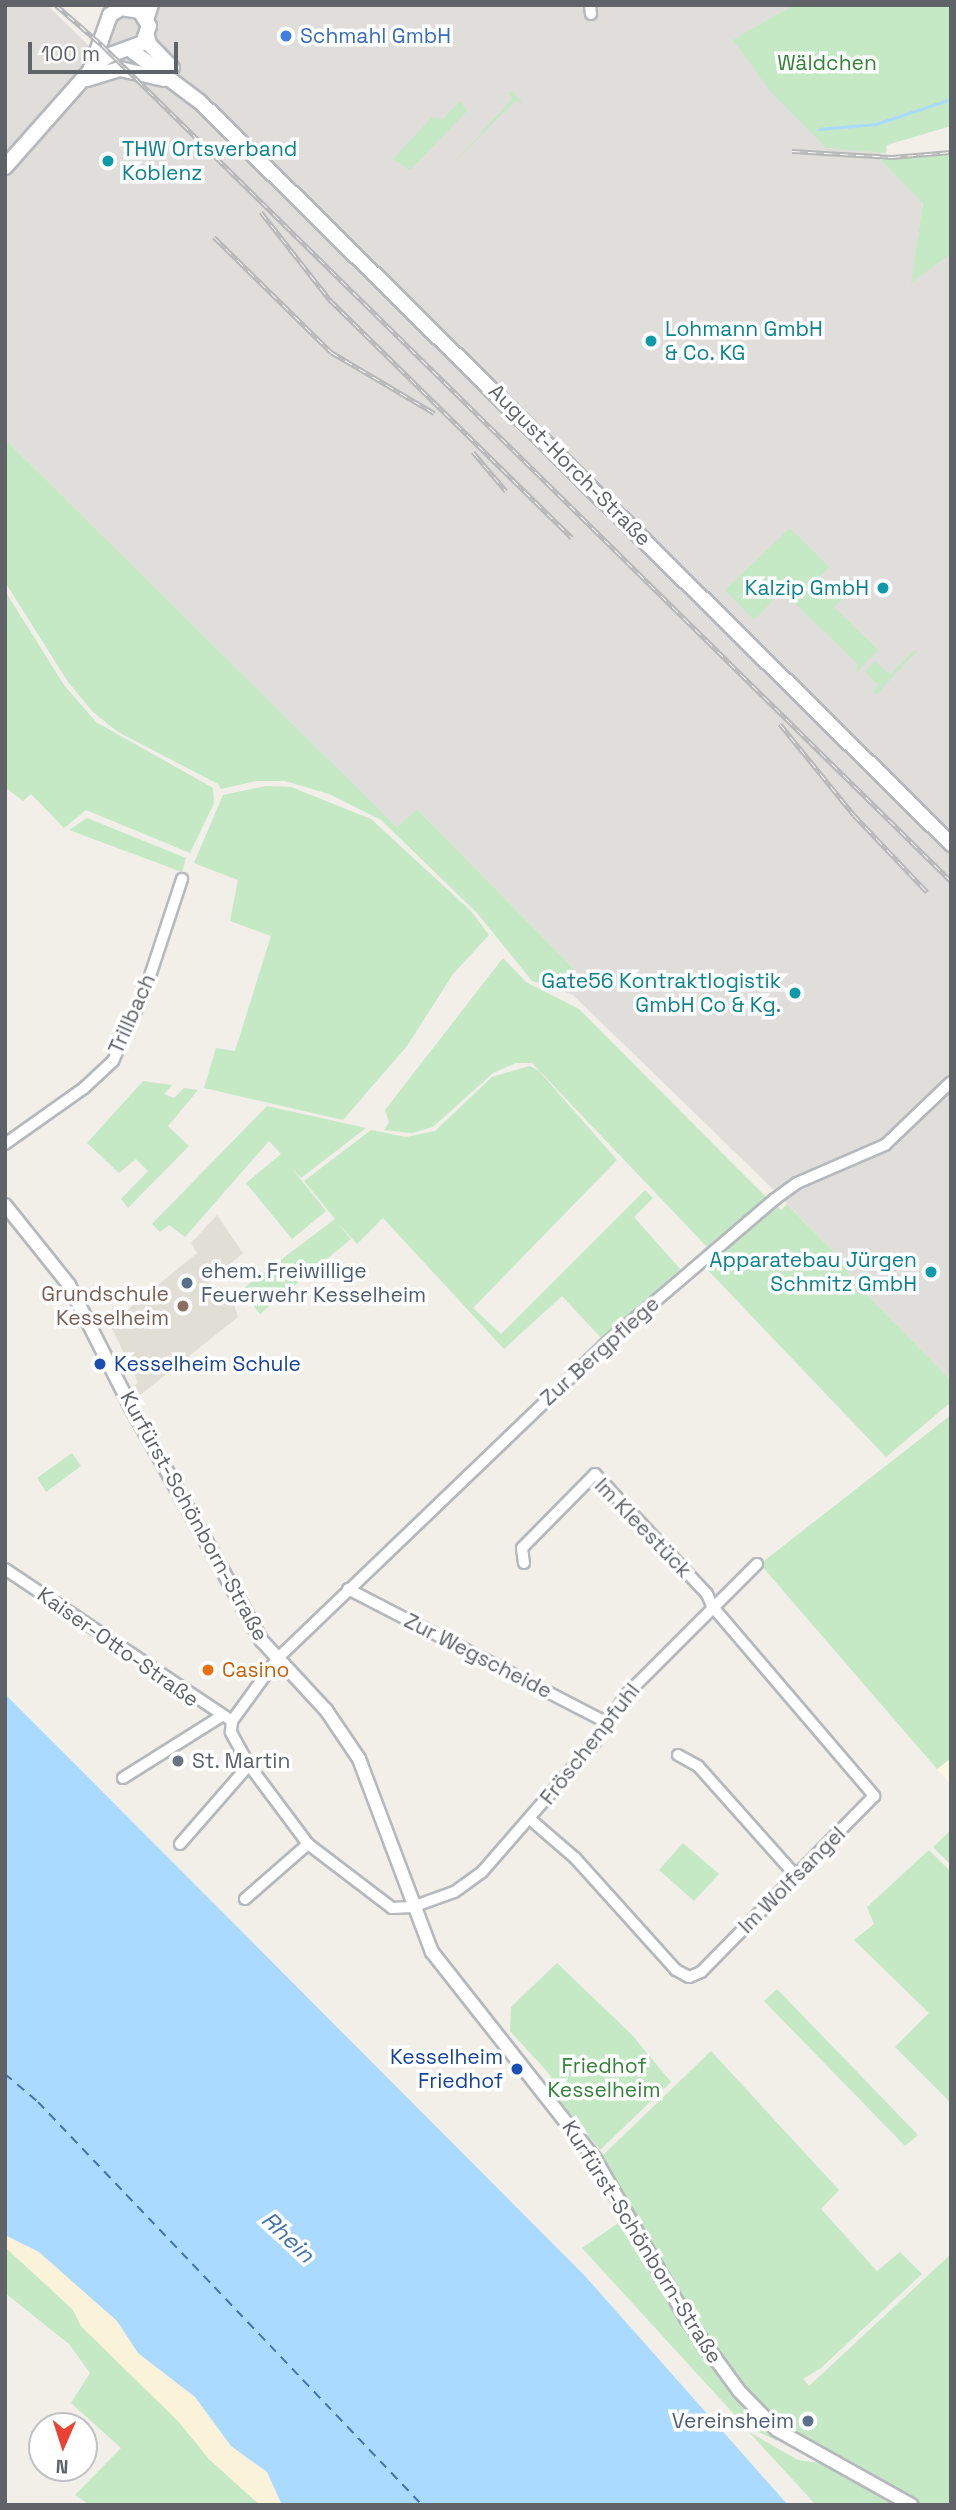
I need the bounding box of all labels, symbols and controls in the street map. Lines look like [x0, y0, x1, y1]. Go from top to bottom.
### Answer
place label: Schmahl GmbH [300, 23, 451, 49]
scale bar [32, 28, 182, 72]
marker: Schmahl GmbH [278, 28, 294, 44]
text: 100 m [41, 40, 100, 67]
park label: Wäldchen [777, 50, 877, 76]
place label: THW Ortsverband Koblenz [122, 136, 297, 186]
marker: THW Ortsverband Koblenz [100, 153, 116, 169]
place label: Lohmann GmbH & Co. KG [665, 316, 823, 366]
marker: Lohmann GmbH & Co. KG [643, 333, 659, 349]
street label: August-Horch-Straße [484, 379, 656, 551]
place label: Kalzip GmbH [745, 575, 869, 601]
marker: Kalzip GmbH [875, 580, 891, 596]
place label: Gate56 Kontraktlogistik GmbH Co & Kg. [541, 968, 781, 1018]
street label: Trillbach [103, 970, 161, 1058]
marker: Gate56 Kontraktlogistik GmbH Co & Kg. [787, 985, 803, 1001]
place label: Apparatebau Jürgen Schmitz GmbH [709, 1247, 917, 1297]
place label: ehem. Freiwillige Feuerwehr Kesselheim [201, 1258, 426, 1308]
marker: Apparatebau Jürgen Schmitz GmbH [923, 1264, 939, 1280]
marker: ehem. Freiwillige Feuerwehr Kesselheim [179, 1275, 195, 1291]
place label: Grundschule Kesselheim [41, 1281, 169, 1331]
street label: Zur Bergpflege [535, 1291, 665, 1411]
marker: Grundschule Kesselheim [175, 1298, 191, 1314]
place label: Kesselheim Schule [114, 1351, 301, 1377]
marker: Kesselheim Schule [92, 1356, 108, 1372]
street label: Kurfürst-Schönborn-Straße [115, 1387, 273, 1645]
street label: Im Kleestück [589, 1473, 697, 1583]
street label: Kaiser-Otto-Straße [32, 1582, 204, 1712]
street label: Zur Wegscheide [400, 1608, 556, 1704]
place label: Casino [222, 1657, 290, 1683]
marker: Casino [200, 1662, 216, 1678]
street label: Fröschenpfuhl [535, 1678, 645, 1810]
place label: St. Martin [192, 1748, 291, 1774]
marker: St. Martin [170, 1753, 186, 1769]
street label: Im Wolfsangel [733, 1821, 851, 1939]
place label: Kesselheim Friedhof [390, 2044, 503, 2094]
park label: Friedhof Kesselheim [547, 2053, 661, 2103]
marker: Kesselheim Friedhof [509, 2061, 525, 2077]
street label: Kurfürst-Schönborn-Straße [557, 2116, 727, 2368]
water label: Rhein [256, 2206, 320, 2268]
place label: Vereinsheim [672, 2408, 794, 2434]
north arrow [28, 2412, 98, 2482]
marker: Vereinsheim [800, 2413, 816, 2429]
text: N [55, 2454, 69, 2479]

